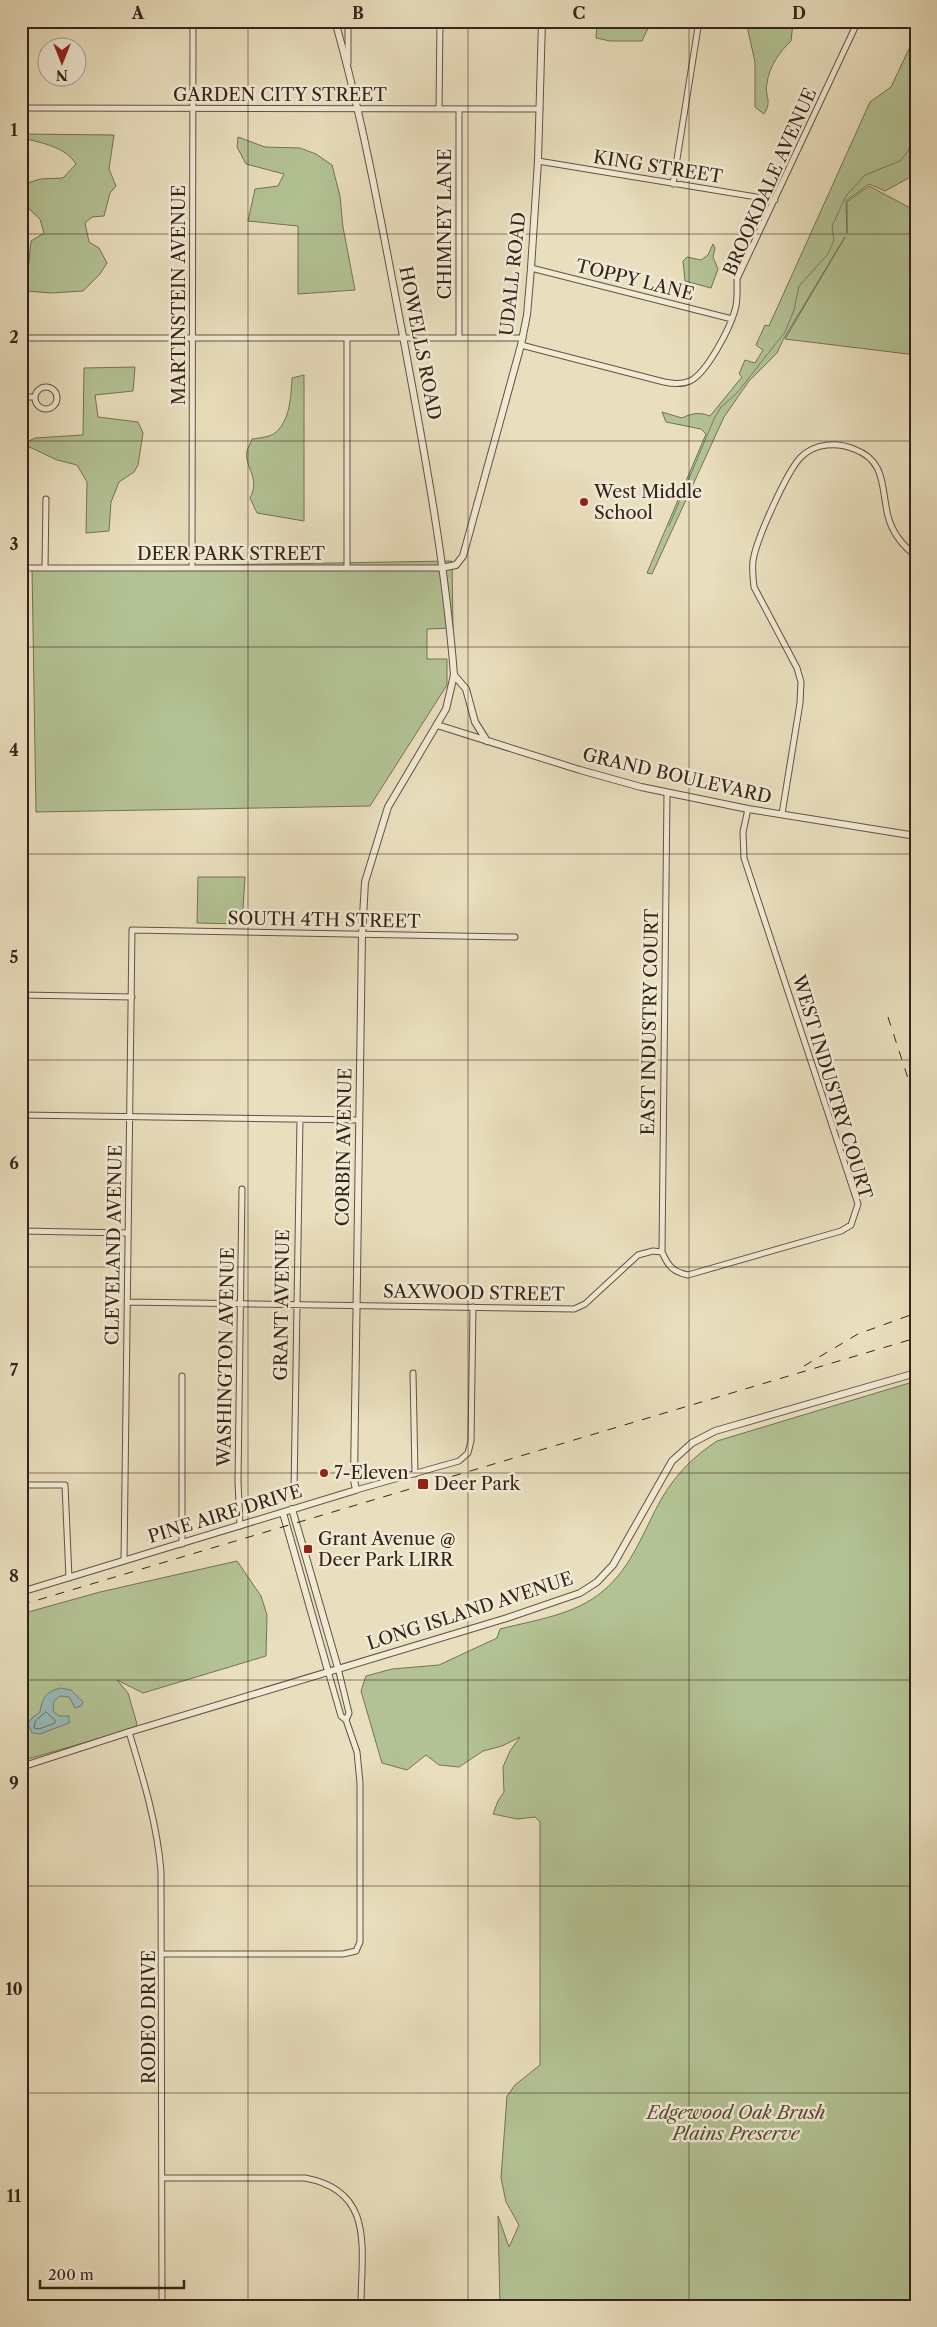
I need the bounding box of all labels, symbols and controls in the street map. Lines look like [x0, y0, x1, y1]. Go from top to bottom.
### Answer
text: A [131, 3, 145, 23]
text: B [352, 3, 364, 23]
text: C [573, 3, 585, 23]
text: D [792, 3, 806, 23]
north arrow [38, 38, 88, 88]
text: N [56, 66, 68, 84]
street label: GARDEN CITY STREET [173, 84, 387, 106]
street label: BROOKDALE AVENUE [719, 85, 821, 279]
text: 1 [10, 120, 18, 140]
street label: KING STREET [592, 146, 725, 188]
street label: CHIMNEY LANE [434, 149, 456, 299]
street label: MARTINSTEIN AVENUE [168, 185, 190, 405]
street label: UDALL ROAD [496, 211, 530, 337]
street label: TOPPY LANE [574, 255, 696, 305]
street label: HOWELLS ROAD [394, 264, 446, 422]
text: 2 [9, 327, 19, 347]
place label: West Middle School [593, 481, 702, 524]
marker: West Middle School [578, 496, 590, 508]
text: 3 [9, 534, 19, 554]
street label: DEER PARK STREET [137, 543, 325, 565]
text: 4 [9, 740, 19, 760]
street label: GRAND BOULEVARD [580, 744, 774, 808]
street label: SOUTH 4TH STREET [227, 907, 421, 933]
street label: EAST INDUSTRY COURT [637, 908, 663, 1136]
text: 5 [10, 947, 19, 967]
street label: WEST INDUSTRY COURT [787, 971, 877, 1202]
street label: CORBIN AVENUE [332, 1068, 356, 1226]
street label: CLEVELAND AVENUE [101, 1145, 127, 1345]
text: 6 [9, 1153, 19, 1173]
street label: GRANT AVENUE [270, 1229, 294, 1381]
street label: WASHINGTON AVENUE [213, 1247, 239, 1468]
street label: SAXWOOD STREET [383, 1280, 566, 1306]
text: 7 [10, 1360, 19, 1380]
place label: 7-Eleven [334, 1462, 409, 1484]
marker: 7-Eleven [318, 1467, 330, 1479]
place label: Deer Park [434, 1473, 521, 1495]
marker: Deer Park [416, 1477, 430, 1491]
street label: PINE AIRE DRIVE [145, 1480, 305, 1548]
place label: Grant Avenue @ Deer Park LIRR [318, 1528, 456, 1571]
marker: Grant Avenue @ Deer Park LIRR [302, 1543, 314, 1555]
text: 8 [9, 1566, 19, 1586]
street label: LONG ISLAND AVENUE [364, 1567, 576, 1655]
text: 9 [9, 1773, 19, 1793]
street label: RODEO DRIVE [138, 1950, 160, 2084]
text: 10 [5, 1979, 23, 1999]
park label: Edgewood Oak Brush Plains Preserve [645, 2102, 825, 2145]
text: 11 [7, 2186, 22, 2206]
scale bar [40, 2257, 184, 2289]
text: 200 m [48, 2265, 94, 2284]

